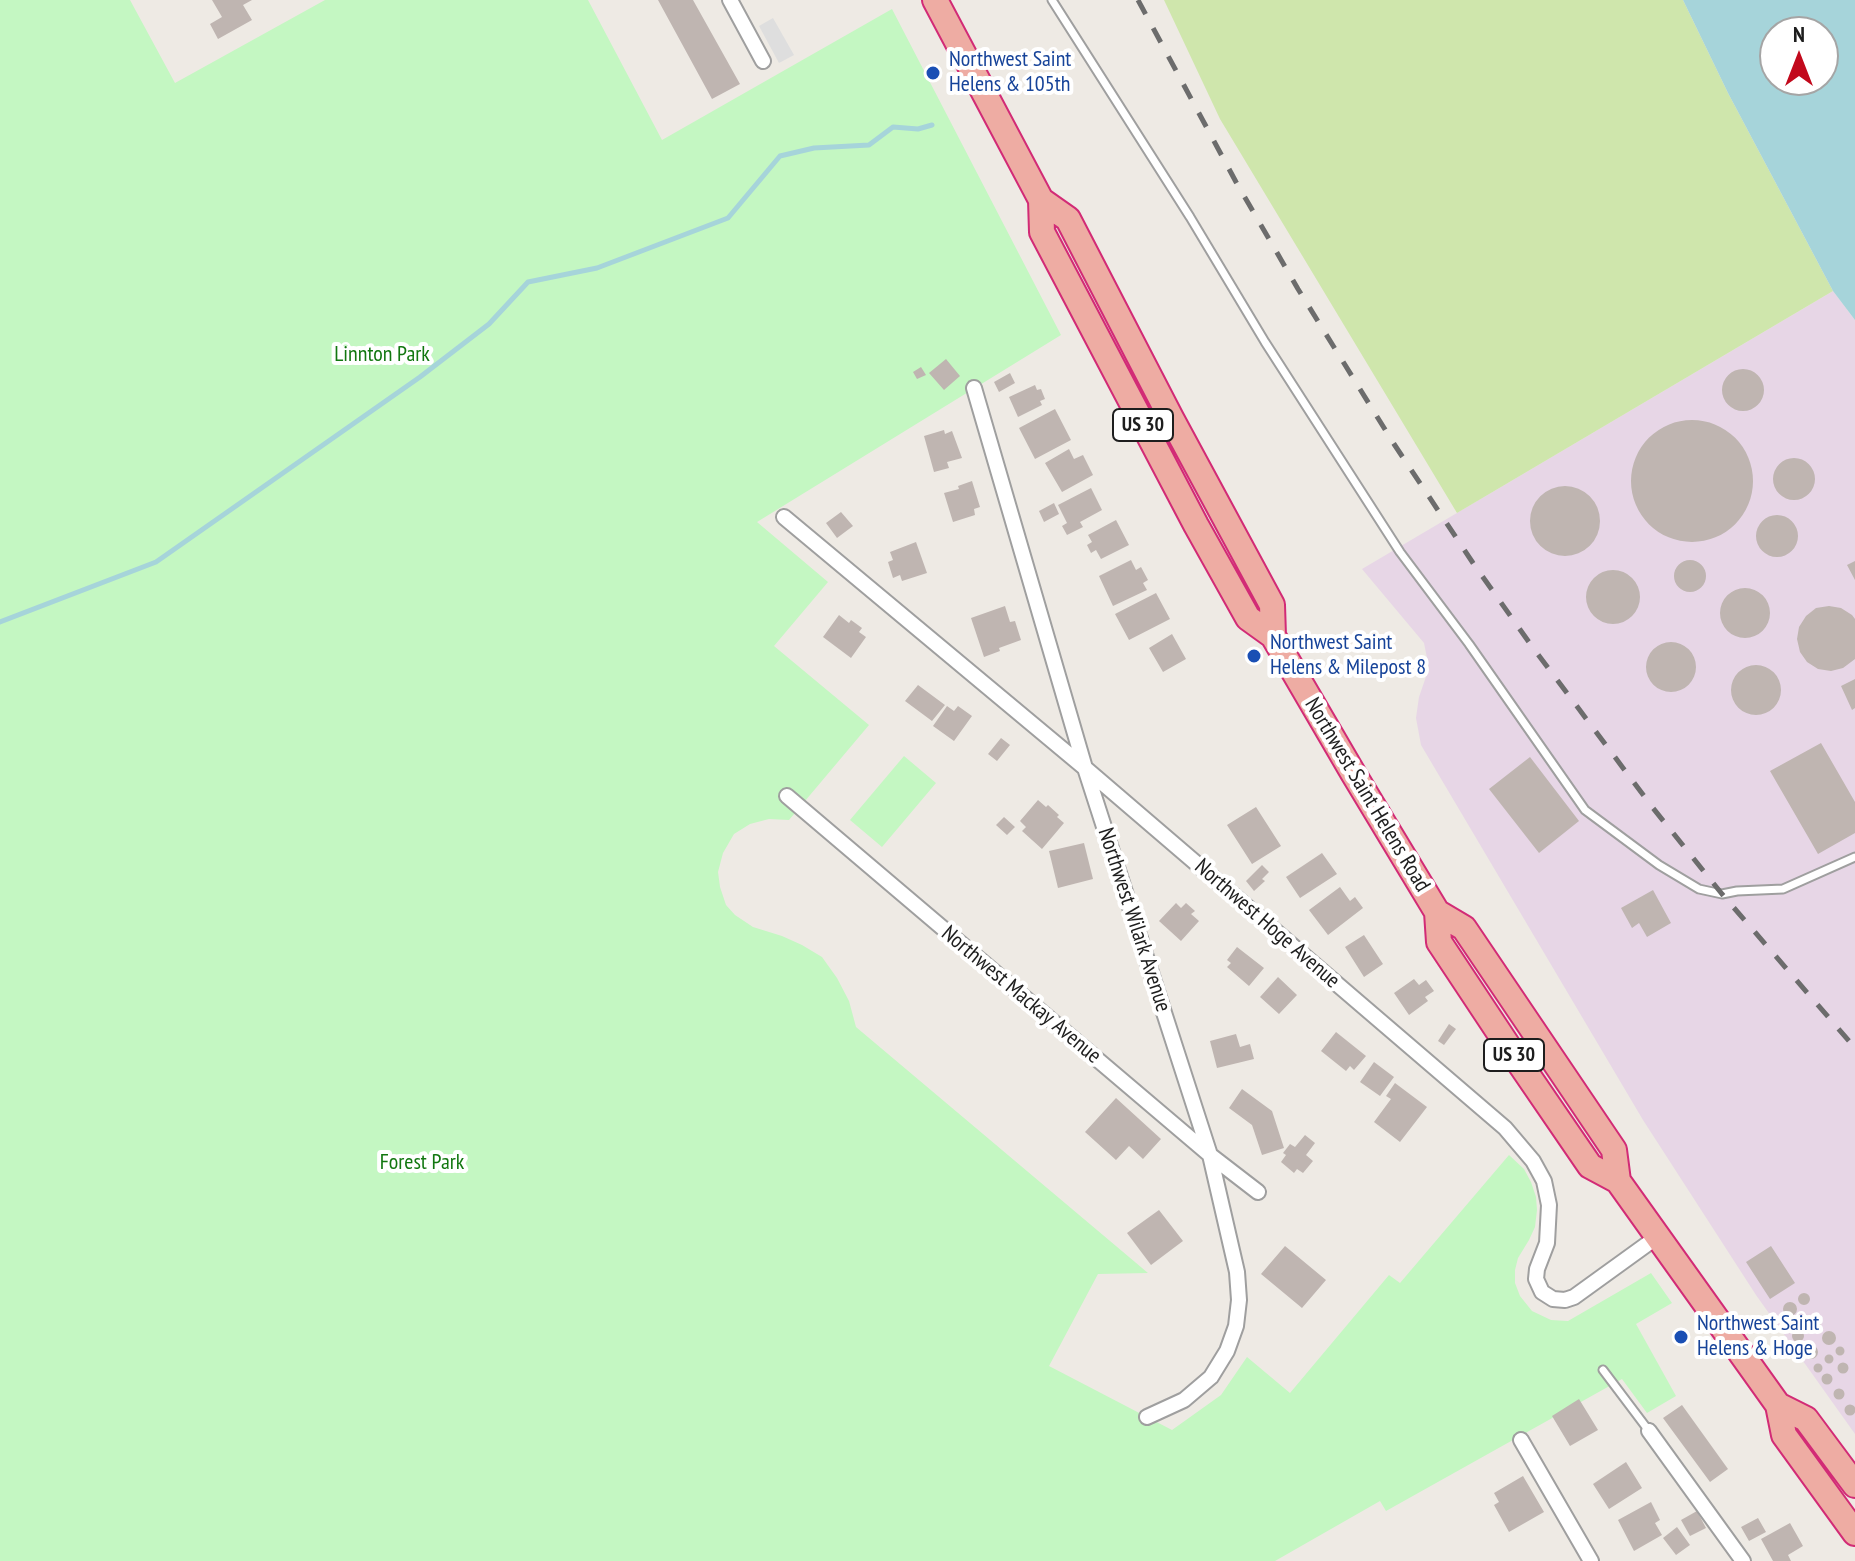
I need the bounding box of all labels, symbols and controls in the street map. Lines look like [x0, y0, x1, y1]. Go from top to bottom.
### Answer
north arrow [1759, 16, 1839, 96]
text: N [1793, 20, 1805, 48]
place label: Northwest Saint Helens & 105th [949, 47, 1071, 98]
marker: Northwest Saint Helens & 105th [924, 64, 942, 82]
park label: Linnton Park [334, 342, 430, 368]
road number: US 30 [1113, 409, 1173, 441]
place label: Northwest Saint Helens & Milepost 8 [1270, 630, 1426, 682]
marker: Northwest Saint Helens & Milepost 8 [1245, 647, 1263, 665]
street label: Northwest Saint Helens Road [1299, 693, 1435, 897]
street label: Northwest Wilark Avenue [1092, 825, 1176, 1015]
street label: Northwest Hoge Avenue [1189, 854, 1345, 994]
street label: Northwest Mackay Avenue [936, 921, 1106, 1069]
road number: US 30 [1484, 1039, 1544, 1071]
park label: Forest Park [380, 1150, 464, 1176]
place label: Northwest Saint Helens & Hoge [1697, 1311, 1819, 1362]
marker: Northwest Saint Helens & Hoge [1672, 1328, 1690, 1346]

